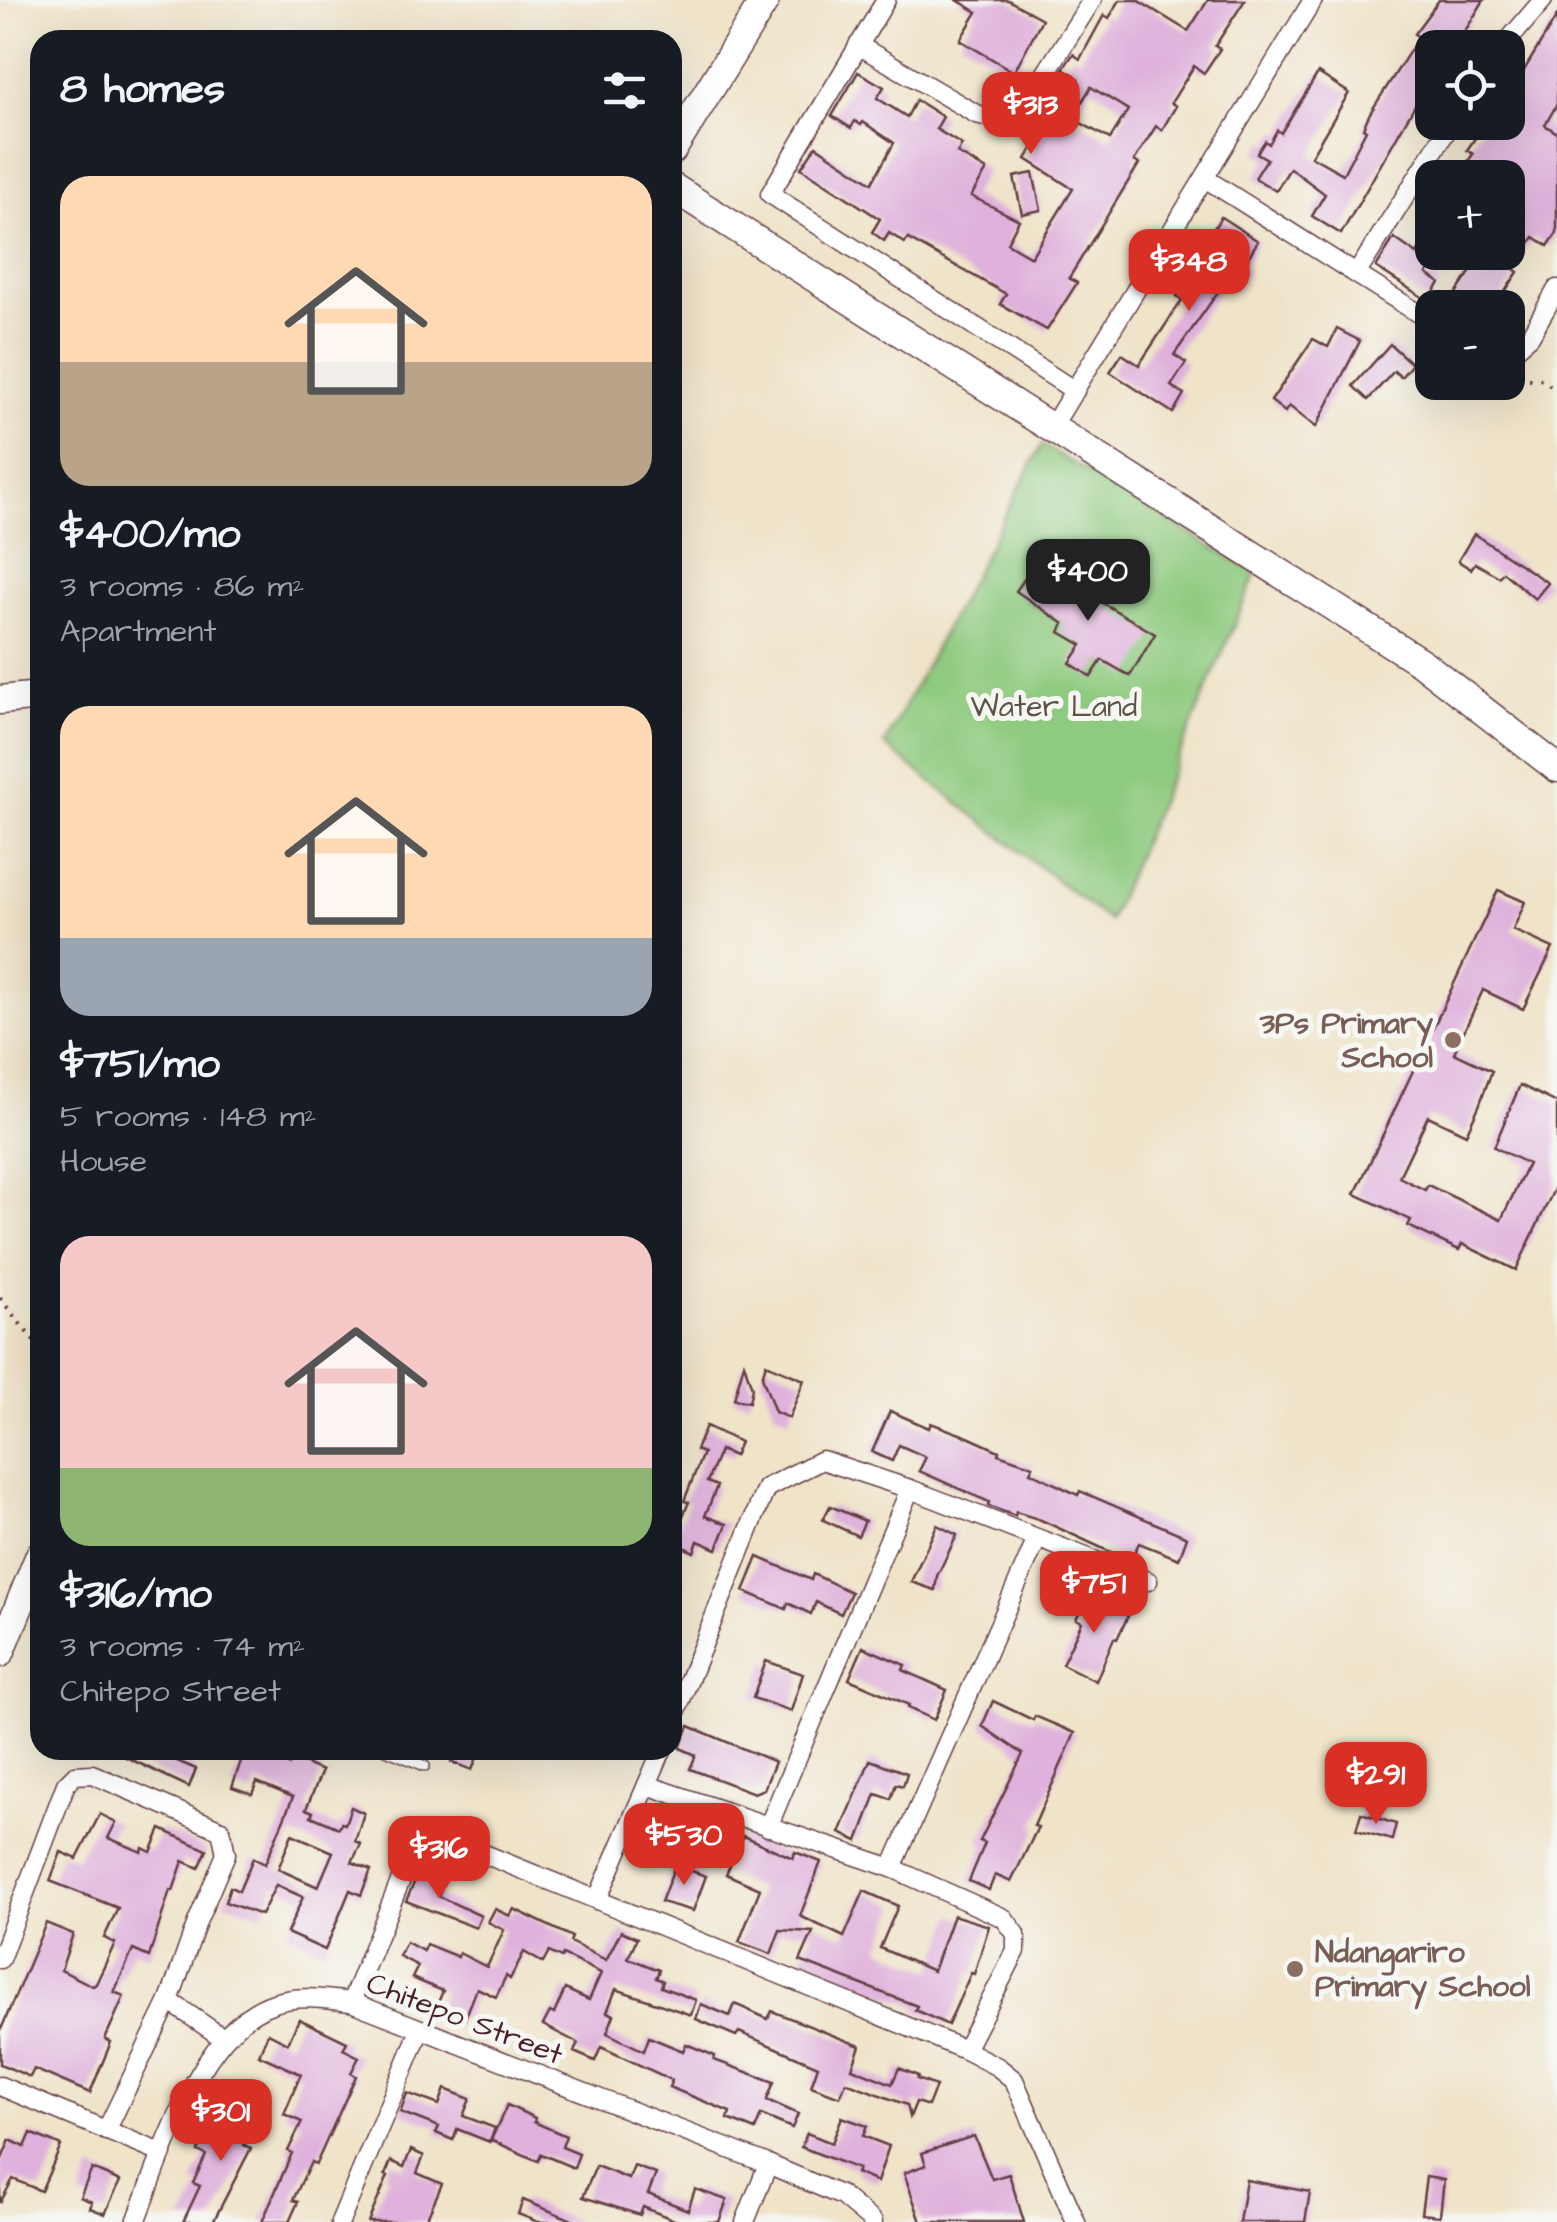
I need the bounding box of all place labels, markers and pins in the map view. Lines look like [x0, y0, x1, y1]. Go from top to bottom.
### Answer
pin: $313 [972, 72, 1090, 157]
pin: $348 [1130, 229, 1248, 314]
pin: $400 [1029, 539, 1147, 624]
place label: 3Ps Primary School [1259, 1003, 1434, 1079]
marker: 3Ps Primary School [1442, 1029, 1464, 1051]
pin: $751 [1035, 1551, 1153, 1636]
pin: $291 [1317, 1742, 1435, 1827]
pin: $530 [625, 1803, 743, 1888]
pin: $316 [380, 1816, 498, 1901]
place label: Ndangariro Primary School [1315, 1932, 1531, 2010]
marker: Ndangariro Primary School [1284, 1958, 1306, 1980]
pin: $301 [162, 2079, 280, 2164]

